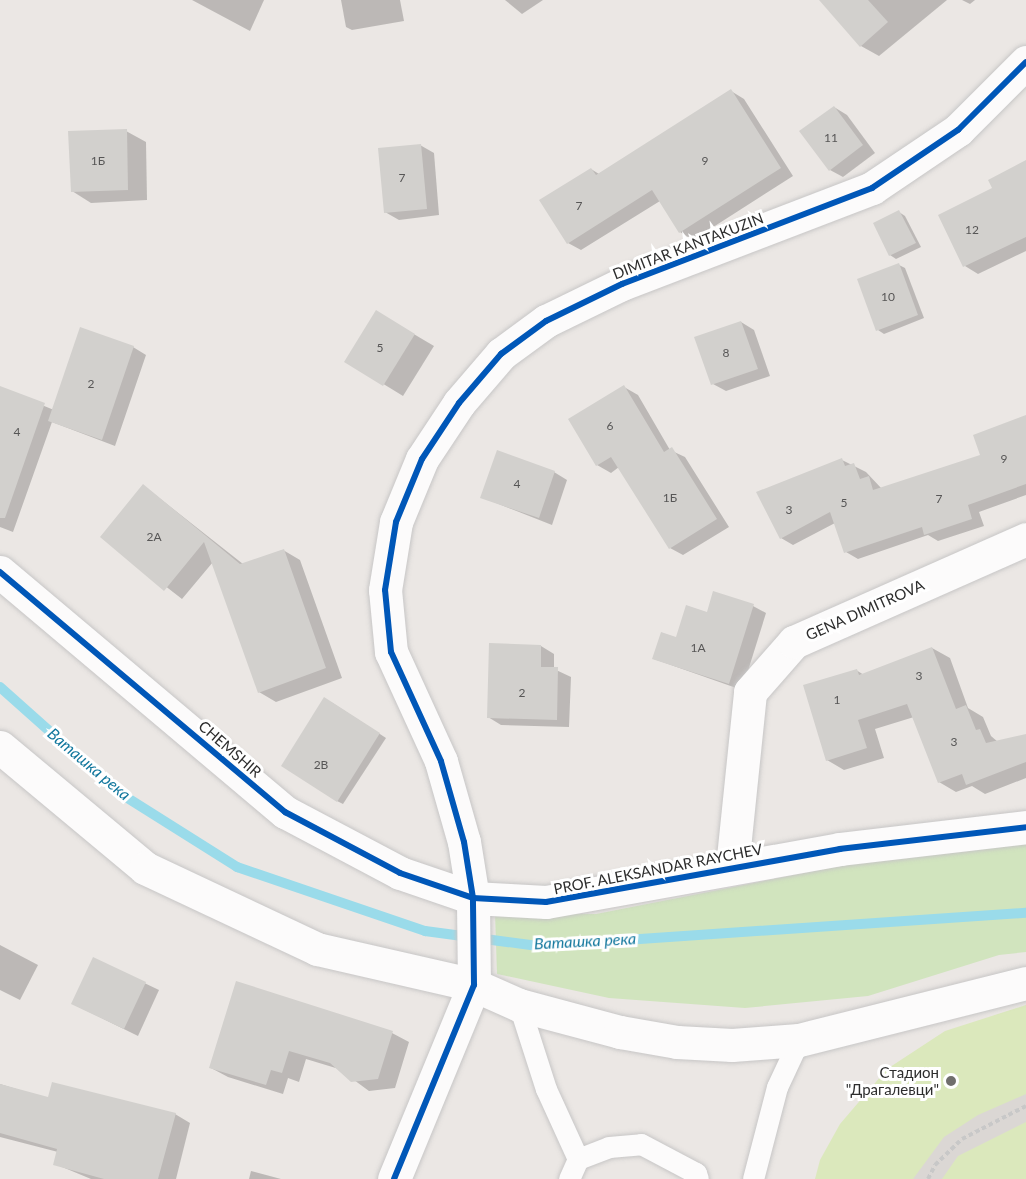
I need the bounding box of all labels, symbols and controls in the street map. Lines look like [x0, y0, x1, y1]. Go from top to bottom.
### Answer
house number: 11 [824, 131, 838, 145]
house number: 1Б [91, 154, 105, 168]
house number: 9 [702, 154, 708, 168]
house number: 7 [399, 171, 405, 185]
house number: 7 [576, 199, 582, 213]
street label: DIMITAR KANTAKUZIN [610, 209, 766, 283]
house number: 12 [965, 223, 979, 237]
house number: 10 [881, 290, 895, 304]
house number: 5 [377, 341, 383, 355]
house number: 8 [723, 346, 729, 360]
house number: 2 [88, 377, 94, 391]
house number: 6 [607, 419, 613, 433]
house number: 4 [14, 425, 20, 439]
house number: 9 [1001, 452, 1007, 466]
house number: 4 [514, 477, 520, 491]
house number: 1Б [663, 491, 677, 505]
house number: 7 [936, 492, 942, 506]
house number: 5 [841, 496, 847, 510]
house number: 3 [786, 503, 792, 517]
house number: 2А [146, 530, 162, 544]
street label: GENA DIMITROVA [803, 576, 927, 644]
house number: 1А [690, 641, 706, 655]
house number: 3 [916, 669, 922, 683]
house number: 2 [519, 686, 525, 700]
house number: 1 [834, 693, 840, 707]
street label: CHEMSHIR [195, 717, 265, 781]
water label: Ваташка река [44, 724, 134, 804]
house number: 3 [951, 735, 957, 749]
house number: 2В [314, 758, 328, 772]
street label: PROF. ALEKSANDAR RAYCHEV [552, 840, 764, 898]
water label: Ваташка река [533, 929, 637, 953]
place label: Стадион "Драгалевци" [846, 1063, 939, 1098]
marker: Стадион "Драгалевци" [944, 1074, 958, 1088]

